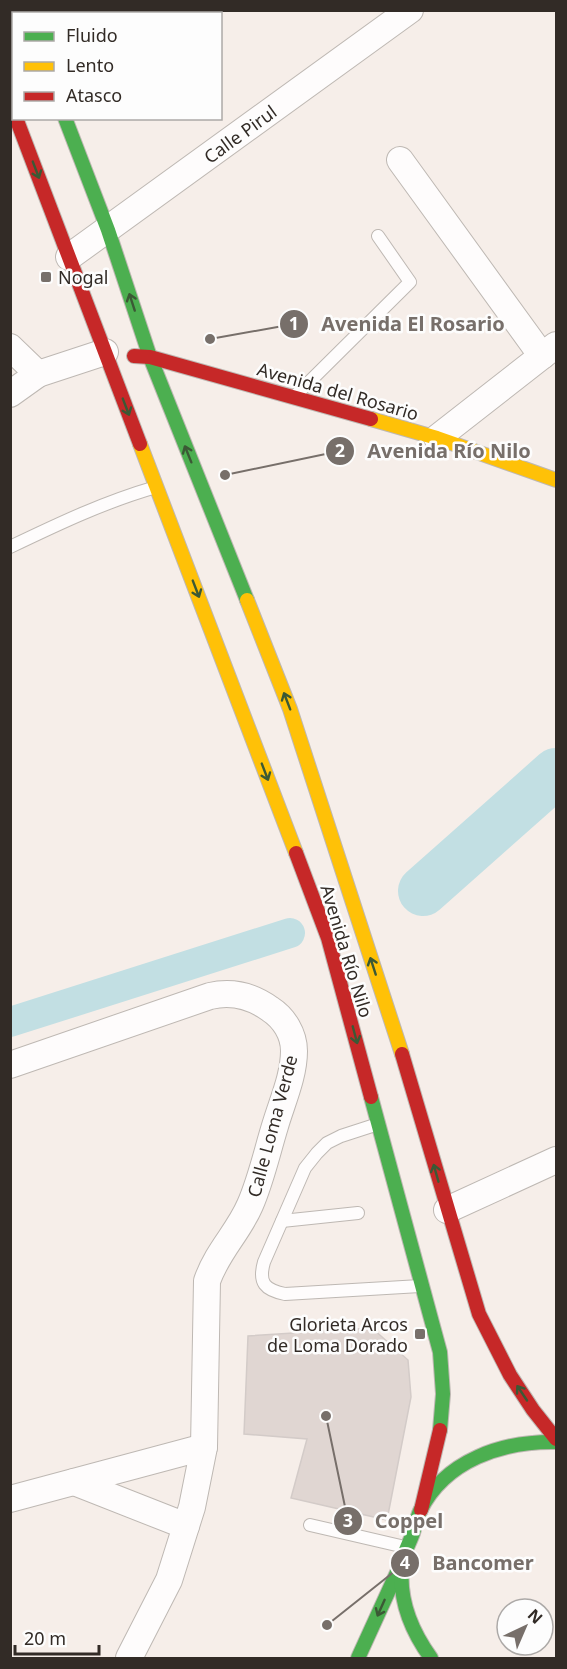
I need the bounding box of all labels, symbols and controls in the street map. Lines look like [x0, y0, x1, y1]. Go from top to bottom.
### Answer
legend [12, 12, 222, 120]
text: Fluido [66, 23, 118, 47]
text: Lento [66, 53, 114, 77]
text: Atasco [66, 83, 122, 107]
street label: Calle Pirul [199, 100, 281, 168]
one-way arrow [31, 160, 42, 179]
place label: Nogal [58, 265, 108, 289]
marker: Nogal [39, 270, 53, 284]
one-way arrow [125, 293, 136, 312]
callout: Avenida El Rosario [279, 305, 516, 343]
text: Avenida El Rosario [321, 310, 505, 337]
text: 1 [289, 311, 299, 335]
street label: Avenida del Rosario [255, 356, 421, 426]
one-way arrow [121, 397, 132, 416]
callout: Avenida Río Nilo [325, 432, 543, 470]
text: Avenida Río Nilo [367, 437, 531, 464]
text: 2 [335, 438, 345, 462]
one-way arrow [182, 445, 193, 463]
one-way arrow [191, 579, 202, 598]
one-way arrow [280, 692, 291, 711]
one-way arrow [260, 762, 271, 780]
street label: Avenida Río Nilo [315, 882, 379, 1020]
one-way arrow [367, 957, 378, 976]
one-way arrow [349, 1025, 361, 1044]
street label: Calle Loma Verde [241, 1052, 303, 1200]
one-way arrow [430, 1164, 441, 1183]
place label: Glorieta Arcos de Loma Dorado [267, 1312, 408, 1357]
marker: Glorieta Arcos de Loma Dorado [413, 1327, 427, 1341]
one-way arrow [515, 1384, 528, 1401]
callout: Coppel [333, 1502, 456, 1540]
text: Coppel [375, 1507, 443, 1534]
text: 3 [343, 1508, 353, 1532]
callout: Bancomer [390, 1544, 546, 1582]
text: Bancomer [432, 1549, 534, 1576]
text: 4 [400, 1550, 410, 1574]
north arrow [495, 1597, 555, 1657]
one-way arrow [374, 1599, 386, 1617]
text: N [523, 1604, 548, 1629]
scale bar [15, 1618, 99, 1656]
text: 20 m [24, 1626, 66, 1650]

